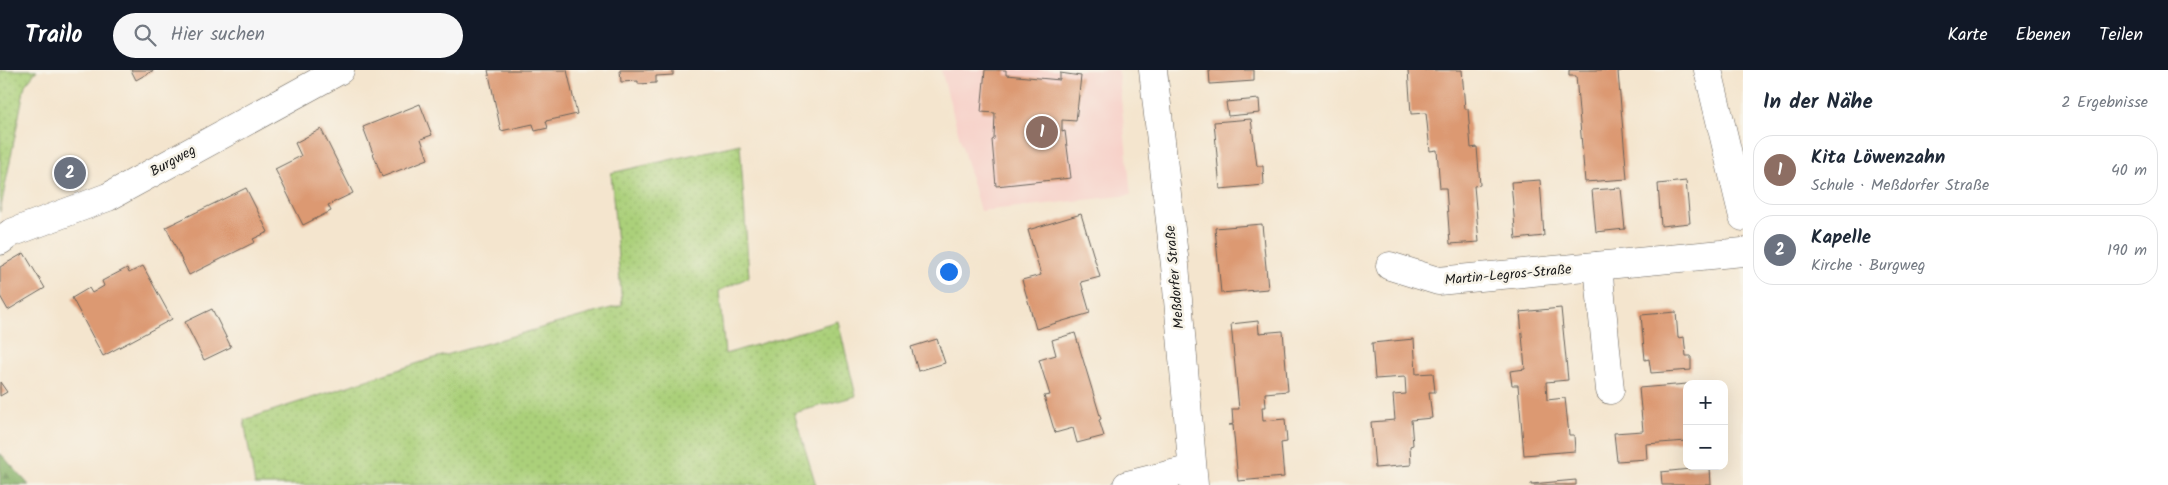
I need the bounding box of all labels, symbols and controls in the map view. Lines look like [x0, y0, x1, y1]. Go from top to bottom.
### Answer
search box [113, 13, 463, 58]
text: Trailo [25, 16, 83, 55]
text: Hier suchen [171, 20, 265, 50]
icon: search [131, 21, 159, 49]
text: Karte [1947, 21, 1988, 50]
text: Ebenen [2016, 21, 2071, 50]
text: Teilen [2099, 21, 2143, 50]
text: In der Nähe [1763, 86, 1873, 119]
text: 2 Ergebnisse [2061, 90, 2148, 115]
pin: 1 [1026, 113, 1058, 151]
street label: Burgweg [146, 139, 200, 183]
text: Kita Löwenzahn [1811, 143, 1945, 173]
pin: 2 [54, 154, 86, 192]
text: 1 [1778, 158, 1782, 183]
text: 40 m [2111, 158, 2147, 183]
text: Schule · Meßdorfer Straße [1811, 173, 1989, 198]
text: Kapelle [1811, 223, 1871, 253]
street label: Meßdorfer Straße [1159, 224, 1190, 330]
text: 2 [1775, 238, 1785, 263]
text: 190 m [2107, 238, 2147, 263]
text: Kirche · Burgweg [1811, 253, 1925, 278]
street label: Martin-Legros-Straße [1444, 258, 1573, 292]
your location [936, 259, 962, 285]
map controls [1683, 380, 1728, 470]
button: + [1683, 380, 1728, 425]
button: − [1683, 425, 1728, 470]

